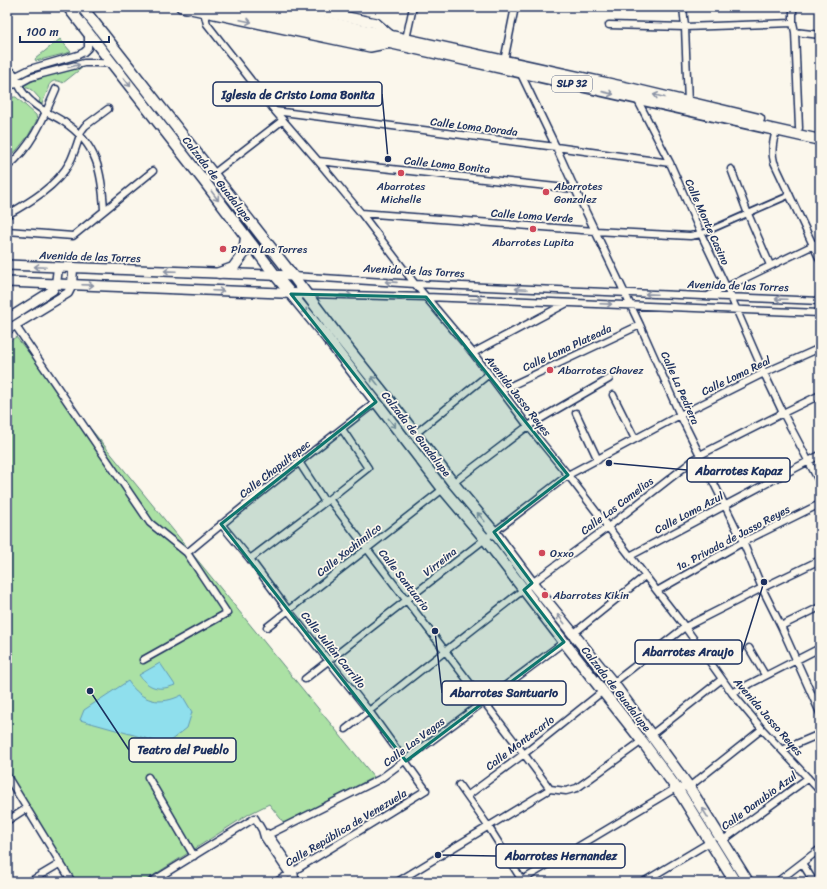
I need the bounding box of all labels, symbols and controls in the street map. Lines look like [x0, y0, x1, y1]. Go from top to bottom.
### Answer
one-way arrow [239, 17, 252, 25]
scale bar [20, 18, 109, 44]
text: 100 m [26, 21, 59, 43]
one-way arrow [67, 62, 80, 69]
one-way arrow [122, 76, 131, 87]
road number: SLP 32 [552, 76, 592, 92]
callout: Iglesia de Cristo Loma Bonita [213, 82, 382, 106]
text: Iglesia de Cristo Loma Bonita [220, 84, 376, 106]
one-way arrow [601, 89, 614, 97]
one-way arrow [653, 92, 666, 99]
street label: Calle Loma Dorada [429, 112, 519, 142]
street label: Calzada de Guadalupe [177, 132, 257, 227]
street label: Calle Loma Bonita [403, 151, 491, 179]
marker: Abarrotes Michelle [396, 168, 406, 178]
street label: Calle Monte Casino [679, 176, 735, 269]
place label: Abarrotes Michelle [376, 177, 426, 209]
place label: Abarrotes Gonzalez [553, 177, 603, 209]
marker: Abarrotes Gonzalez [541, 187, 551, 197]
one-way arrow [211, 190, 219, 201]
street label: Calle Loma Verde [490, 204, 574, 228]
marker: Abarrotes Lupita [528, 224, 538, 234]
place label: Abarrotes Lupita [491, 233, 574, 252]
place label: Plaza Las Torres [231, 240, 308, 259]
marker: Plaza Las Torres [218, 244, 228, 254]
street label: Avenida de las Torres [38, 246, 141, 268]
street label: Avenida de las Torres [362, 259, 466, 283]
one-way arrow [34, 263, 47, 270]
one-way arrow [164, 268, 177, 275]
street label: Avenida de las Torres [686, 275, 789, 297]
one-way arrow [385, 279, 398, 286]
one-way arrow [81, 282, 94, 289]
one-way arrow [515, 285, 528, 292]
one-way arrow [211, 287, 224, 295]
one-way arrow [645, 290, 658, 298]
one-way arrow [339, 291, 352, 299]
one-way arrow [469, 295, 482, 303]
one-way arrow [775, 296, 788, 303]
one-way arrow [599, 300, 612, 308]
one-way arrow [299, 304, 308, 315]
street label: Calle Loma Plateada [519, 319, 615, 377]
street label: Calle La Pedrera [655, 348, 705, 428]
street label: Avenida Jasso Reyes [480, 350, 556, 441]
street label: Calle Loma Real [698, 351, 775, 401]
place label: Abarrotes Chavez [557, 361, 644, 380]
marker: Abarrotes Chavez [545, 365, 555, 375]
one-way arrow [370, 376, 379, 387]
street label: Calzada de Guadalupe [376, 387, 456, 482]
one-way arrow [388, 417, 396, 428]
street label: Calle Chapultepec [235, 434, 315, 503]
callout: Abarrotes Kapaz [687, 458, 790, 482]
text: Abarrotes Kapaz [694, 460, 784, 482]
street label: Calle Las Camelias [576, 472, 658, 540]
street label: Calle Loma Azul [651, 486, 728, 539]
street label: 1a. Privada de Jasso Reyes [673, 499, 794, 576]
one-way arrow [477, 511, 485, 522]
street label: Calle Xochimilco [312, 518, 386, 582]
street label: Virreina [419, 542, 462, 581]
place label: Oxxo [550, 544, 574, 563]
street label: Calle Santuario [373, 545, 435, 616]
marker: Oxxo [537, 548, 547, 558]
place label: Abarrotes Kikin [552, 586, 629, 605]
marker: Abarrotes Kikin [540, 590, 550, 600]
street label: Calle Julián Carrillo [296, 607, 371, 693]
one-way arrow [557, 613, 566, 624]
callout: Abarrotes Araujo [635, 640, 742, 664]
text: Abarrotes Araujo [641, 641, 734, 663]
street label: Calzada de Guadalupe [576, 642, 656, 737]
street label: Avenida Jasso Reyes [728, 673, 808, 761]
callout: Abarrotes Santuario [442, 681, 566, 705]
text: Abarrotes Santuario [449, 682, 559, 704]
street label: Calle Montecarlo [481, 710, 559, 775]
street label: Calle Las Vegas [379, 712, 450, 772]
callout: Teatro del Pueblo [129, 738, 236, 762]
text: Teatro del Pueblo [137, 739, 230, 761]
street label: Calle Danubio Azul [717, 766, 802, 835]
street label: Calle República de Venezuela [281, 784, 411, 872]
one-way arrow [701, 807, 709, 819]
callout: Abarrotes Hernandez [496, 844, 625, 868]
text: Abarrotes Hernandez [504, 845, 619, 867]

